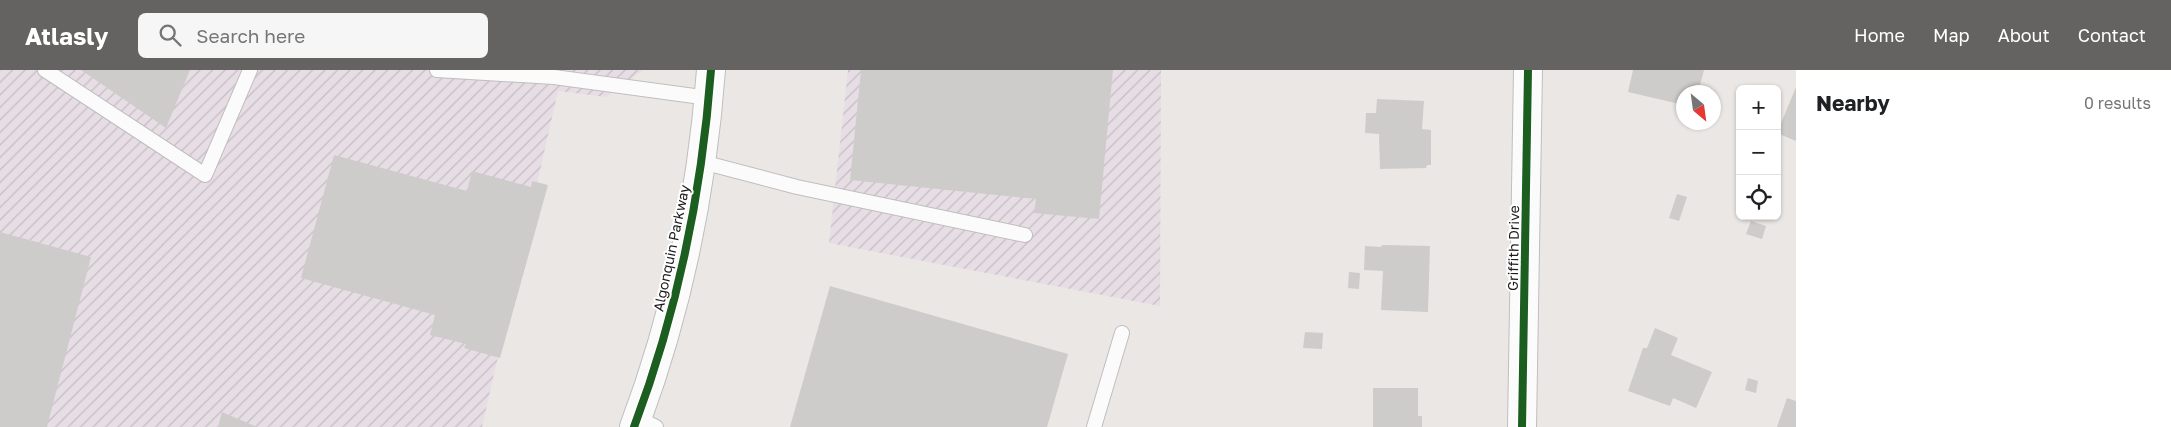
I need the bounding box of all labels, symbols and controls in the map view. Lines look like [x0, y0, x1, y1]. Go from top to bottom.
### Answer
search box [138, 13, 488, 58]
text: Atlasly [25, 21, 108, 50]
icon: search [156, 21, 184, 49]
text: Search here [196, 24, 305, 47]
text: Home [1854, 24, 1905, 46]
text: Map [1933, 24, 1970, 46]
text: About [1998, 24, 2050, 46]
text: Contact [2078, 24, 2146, 46]
north arrow [1676, 85, 1721, 130]
map controls [1736, 85, 1781, 220]
button: + [1736, 85, 1781, 130]
text: Nearby [1816, 90, 1890, 116]
text: 0 results [2084, 93, 2151, 113]
button: − [1736, 130, 1781, 175]
button: locate [1736, 175, 1781, 220]
street label: Algonquin Parkway [649, 183, 693, 313]
street label: Griffith Drive [1504, 205, 1522, 291]

